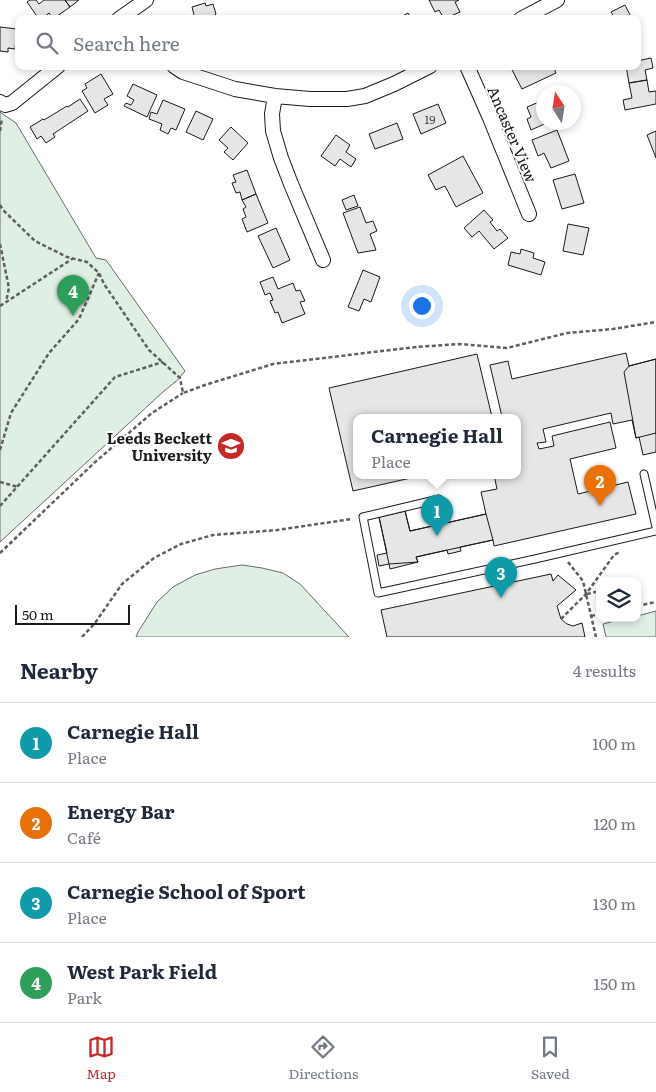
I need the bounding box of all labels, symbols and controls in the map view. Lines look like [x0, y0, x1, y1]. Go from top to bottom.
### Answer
search box [15, 15, 641, 70]
icon: search [33, 29, 61, 57]
text: Search here [73, 29, 180, 57]
street label: Ancaster View [482, 82, 544, 186]
north arrow [536, 85, 581, 130]
house number: 19 [424, 110, 436, 128]
pin: 4 [57, 275, 89, 316]
your location [409, 293, 435, 319]
popup [353, 414, 521, 479]
text: Carnegie Hall [371, 421, 503, 449]
place label: Leeds Beckett University [107, 426, 213, 466]
school or university icon: Leeds Beckett University [216, 431, 246, 461]
text: Place [371, 449, 411, 473]
pin: 2 [584, 465, 616, 506]
pin: 1 [421, 495, 453, 536]
pin: 3 [485, 557, 517, 598]
map controls [596, 577, 641, 622]
button: layers [596, 577, 641, 622]
scale bar [15, 602, 130, 625]
text: 50 m [22, 604, 54, 624]
text: Nearby [20, 654, 98, 685]
text: 4 results [573, 658, 636, 682]
text: Carnegie Hall [67, 717, 199, 745]
text: 1 [33, 731, 39, 755]
text: 100 m [592, 731, 636, 755]
text: Place [67, 745, 107, 769]
text: Energy Bar [67, 797, 175, 825]
text: 2 [32, 811, 40, 835]
text: 120 m [593, 811, 636, 835]
text: Café [67, 825, 101, 849]
text: Carnegie School of Sport [67, 877, 306, 905]
text: 3 [32, 891, 40, 915]
text: 130 m [593, 891, 636, 915]
text: Place [67, 905, 107, 929]
text: West Park Field [67, 957, 217, 985]
text: 4 [31, 971, 41, 995]
text: 150 m [593, 971, 636, 995]
text: Park [67, 985, 102, 1009]
tab: Map [86, 1033, 116, 1083]
tab: Directions [288, 1033, 358, 1083]
tab: Saved [531, 1033, 570, 1083]

